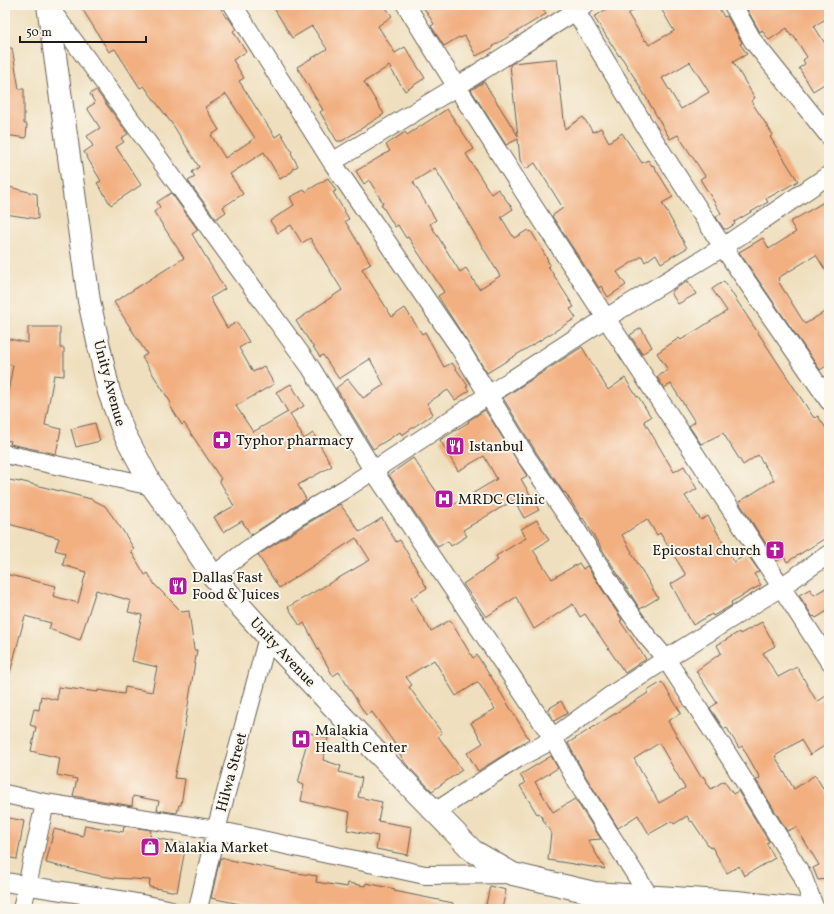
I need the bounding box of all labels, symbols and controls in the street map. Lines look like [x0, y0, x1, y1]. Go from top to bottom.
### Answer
scale bar [20, 18, 146, 44]
text: 50 m [26, 25, 52, 41]
street label: Unity Avenue [87, 338, 130, 429]
pharmacy icon: Typhor pharmacy [211, 429, 233, 451]
place label: Typhor pharmacy [236, 431, 354, 452]
restaurant icon: Istanbul [444, 435, 466, 457]
place label: Istanbul [469, 437, 524, 458]
hospital icon: MRDC Clinic [433, 488, 455, 510]
place label: MRDC Clinic [458, 490, 545, 511]
church icon: Epicostal church [764, 539, 786, 561]
place label: Epicostal church [652, 541, 761, 562]
place label: Dallas Fast Food & Juices [192, 568, 279, 606]
restaurant icon: Dallas Fast Food & Juices [167, 575, 189, 597]
street label: Unity Avenue [244, 613, 320, 693]
place label: Malakia Health Center [315, 721, 407, 759]
hospital icon: Malakia Health Center [290, 728, 312, 750]
street label: Hilwa Street [212, 730, 253, 815]
shop icon: Malakia Market [139, 836, 161, 858]
place label: Malakia Market [164, 838, 269, 859]

